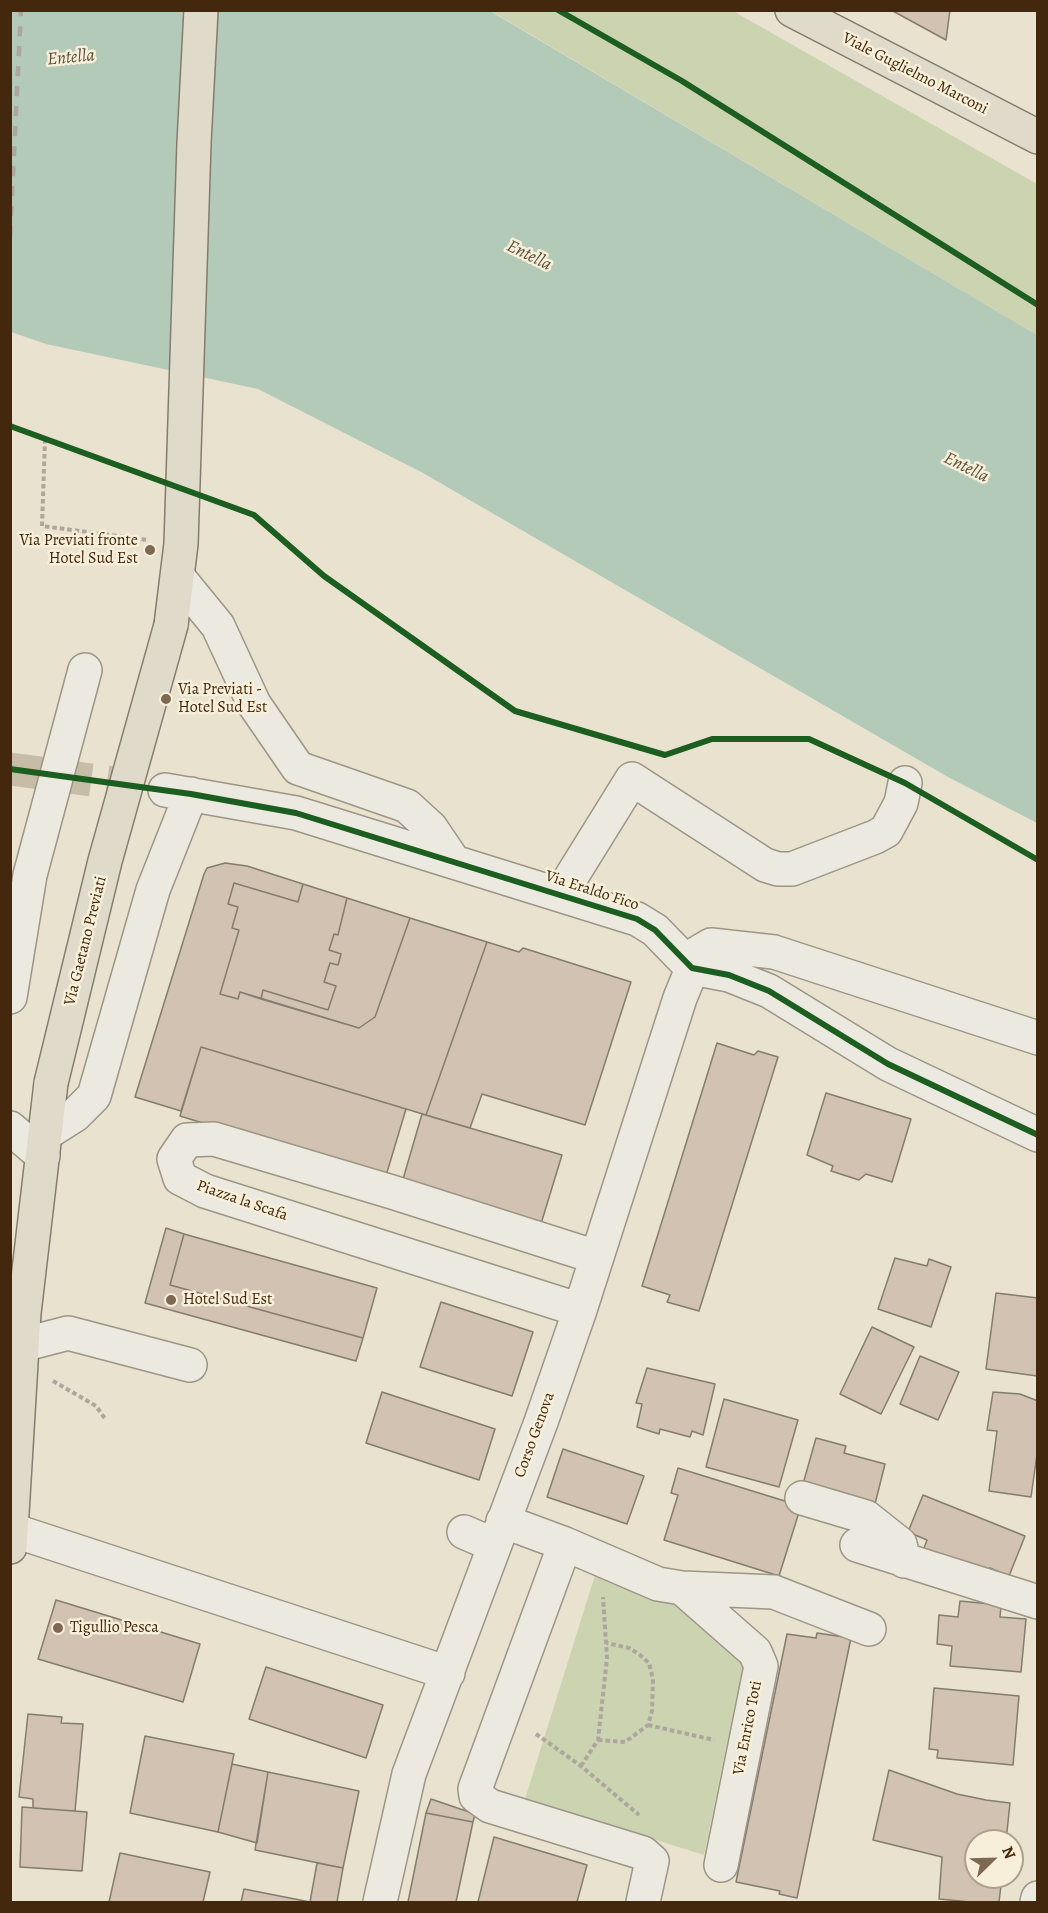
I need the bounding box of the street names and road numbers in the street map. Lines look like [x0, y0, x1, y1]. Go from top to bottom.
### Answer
street label: Viale Guglielmo Marconi [839, 29, 991, 119]
street label: Via Eraldo Fico [543, 867, 641, 915]
street label: Via Gaetano Previati [61, 874, 111, 1008]
street label: Piazza la Scafa [194, 1176, 290, 1226]
street label: Corso Genova [511, 1390, 559, 1480]
street label: Via Enrico Toti [729, 1679, 767, 1777]

